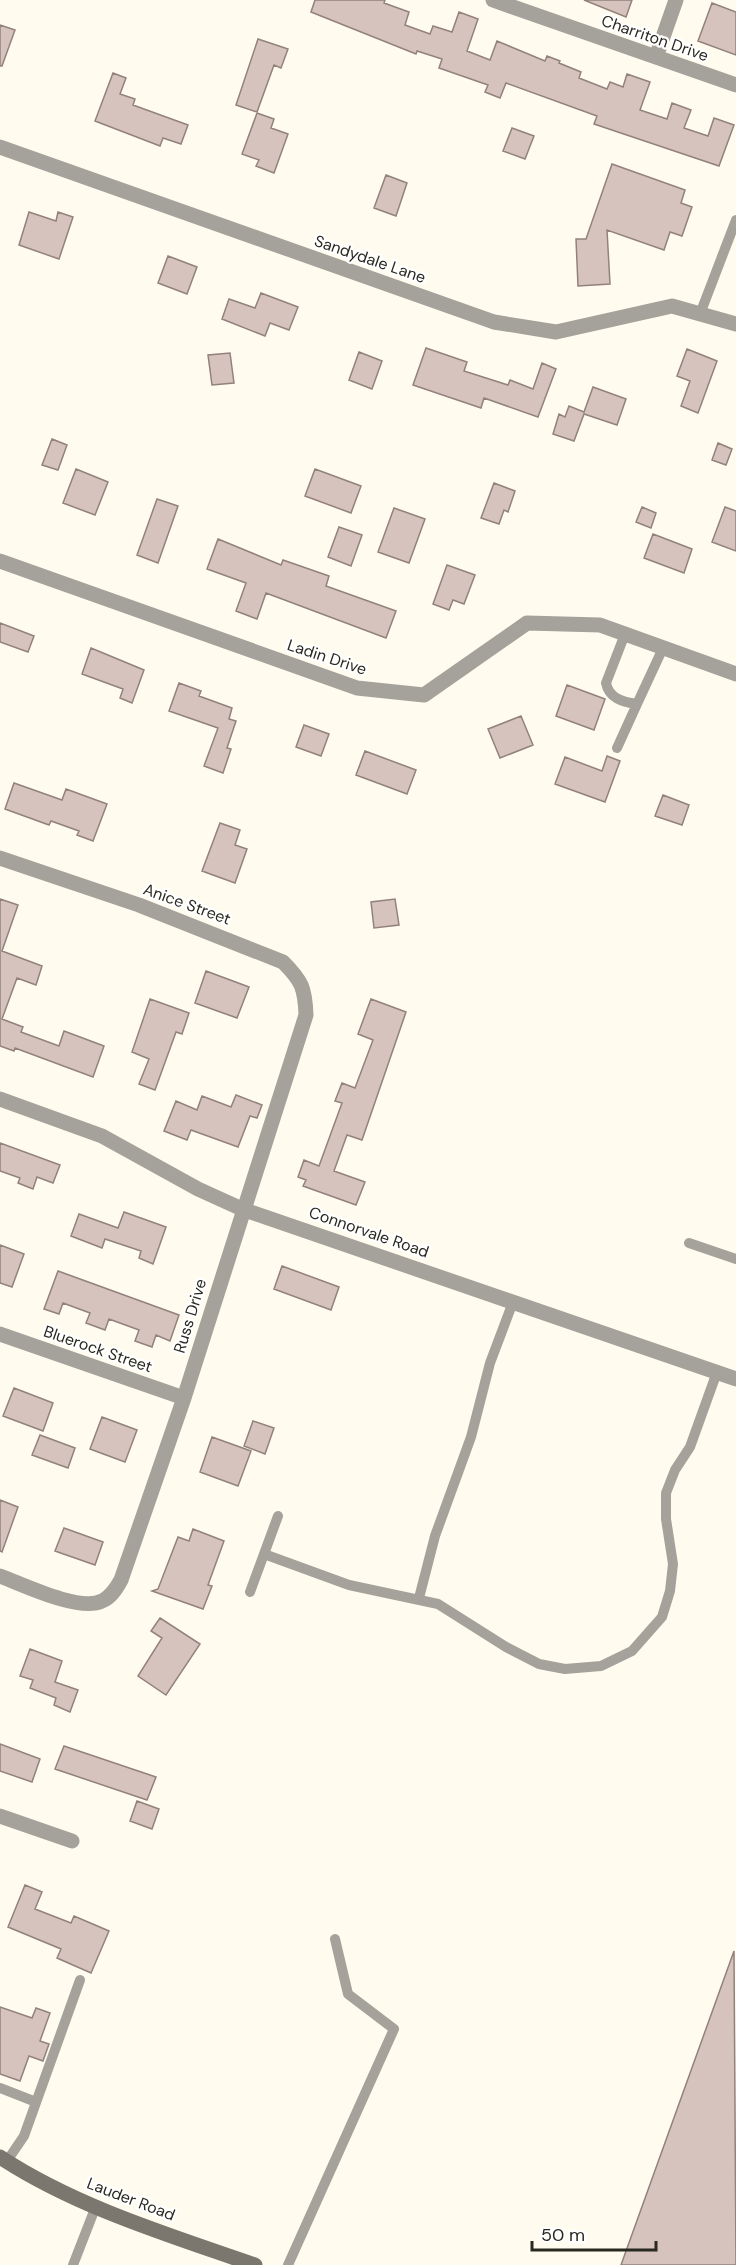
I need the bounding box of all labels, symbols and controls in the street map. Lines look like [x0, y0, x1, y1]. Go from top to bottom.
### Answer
street label: Charriton Drive [599, 10, 711, 66]
street label: Sandydale Lane [312, 230, 428, 288]
street label: Ladin Drive [285, 634, 369, 680]
street label: Anice Street [140, 878, 234, 930]
street label: Connorvale Road [306, 1202, 432, 1262]
street label: Russ Drive [169, 1276, 211, 1356]
street label: Bluerock Street [41, 1321, 155, 1377]
street label: Lauder Road [84, 2173, 178, 2225]
scale bar [532, 2214, 656, 2252]
text: 50 m [541, 2223, 585, 2247]

